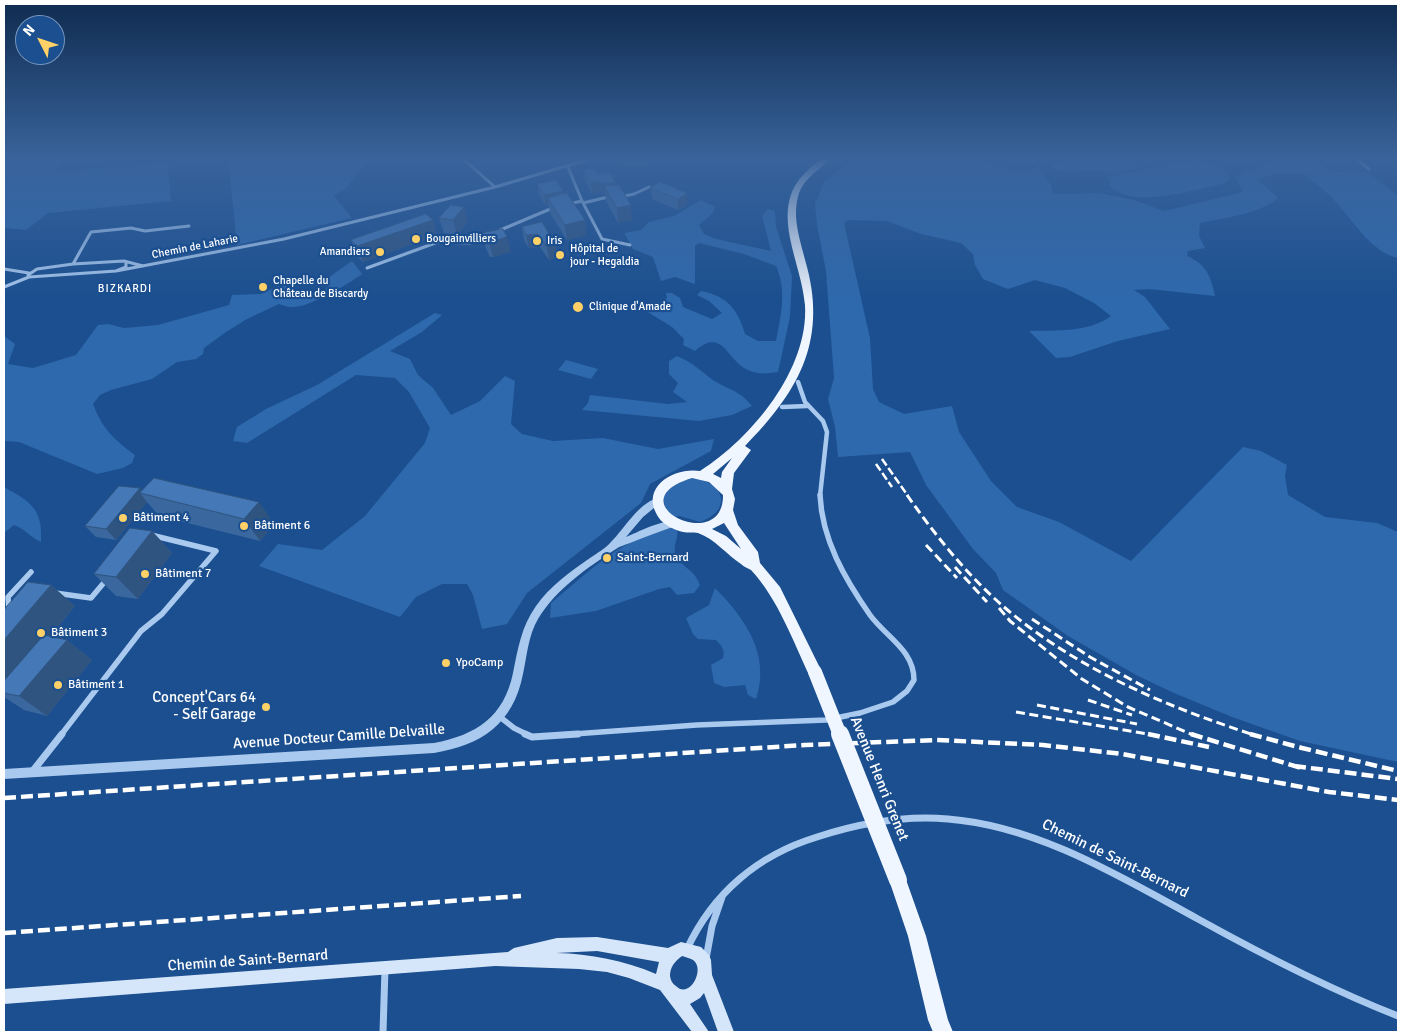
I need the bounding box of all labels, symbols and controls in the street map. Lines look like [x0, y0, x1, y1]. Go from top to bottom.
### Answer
north arrow [15, 15, 65, 65]
text: N [19, 21, 39, 40]
street label: Chemin de Laharie [151, 232, 239, 262]
place label: Bougainvilliers [426, 232, 496, 246]
marker: Bougainvilliers [410, 233, 422, 245]
place label: Iris [547, 234, 562, 248]
marker: Iris [531, 235, 543, 247]
place label: Hôpital de jour - Hegaldia [570, 242, 639, 268]
place label: Amandiers [320, 245, 370, 259]
marker: Amandiers [374, 246, 386, 258]
marker: Hôpital de jour - Hegaldia [554, 249, 566, 261]
place label: Chapelle du Château de Biscardy [273, 274, 368, 300]
marker: Chapelle du Château de Biscardy [257, 281, 269, 293]
district label: BIZKARDI [97, 282, 153, 296]
marker: Clinique d'Amade [571, 300, 585, 314]
place label: Clinique d'Amade [589, 300, 671, 314]
place label: Bâtiment 4 [133, 511, 189, 525]
marker: Bâtiment 4 [117, 512, 129, 524]
place label: Bâtiment 6 [254, 519, 310, 533]
marker: Bâtiment 6 [238, 520, 250, 532]
place label: Saint-Bernard [617, 551, 689, 565]
marker: Saint-Bernard [601, 552, 613, 564]
place label: Bâtiment 7 [155, 567, 211, 581]
marker: Bâtiment 7 [139, 568, 151, 580]
place label: Bâtiment 3 [51, 626, 107, 640]
marker: Bâtiment 3 [35, 627, 47, 639]
place label: YpoCamp [456, 656, 503, 670]
marker: YpoCamp [440, 657, 452, 669]
place label: Bâtiment 1 [68, 678, 124, 692]
marker: Bâtiment 1 [52, 679, 64, 691]
place label: Concept'Cars 64 - Self Garage [152, 689, 256, 724]
marker: Concept'Cars 64 - Self Garage [260, 701, 272, 713]
street label: Avenue Henri Grenet [846, 714, 912, 844]
street label: Avenue Docteur Camille Delvaille [232, 721, 446, 753]
street label: Chemin de Saint-Bernard [1039, 816, 1191, 902]
street label: Chemin de Saint-Bernard [167, 946, 329, 976]

